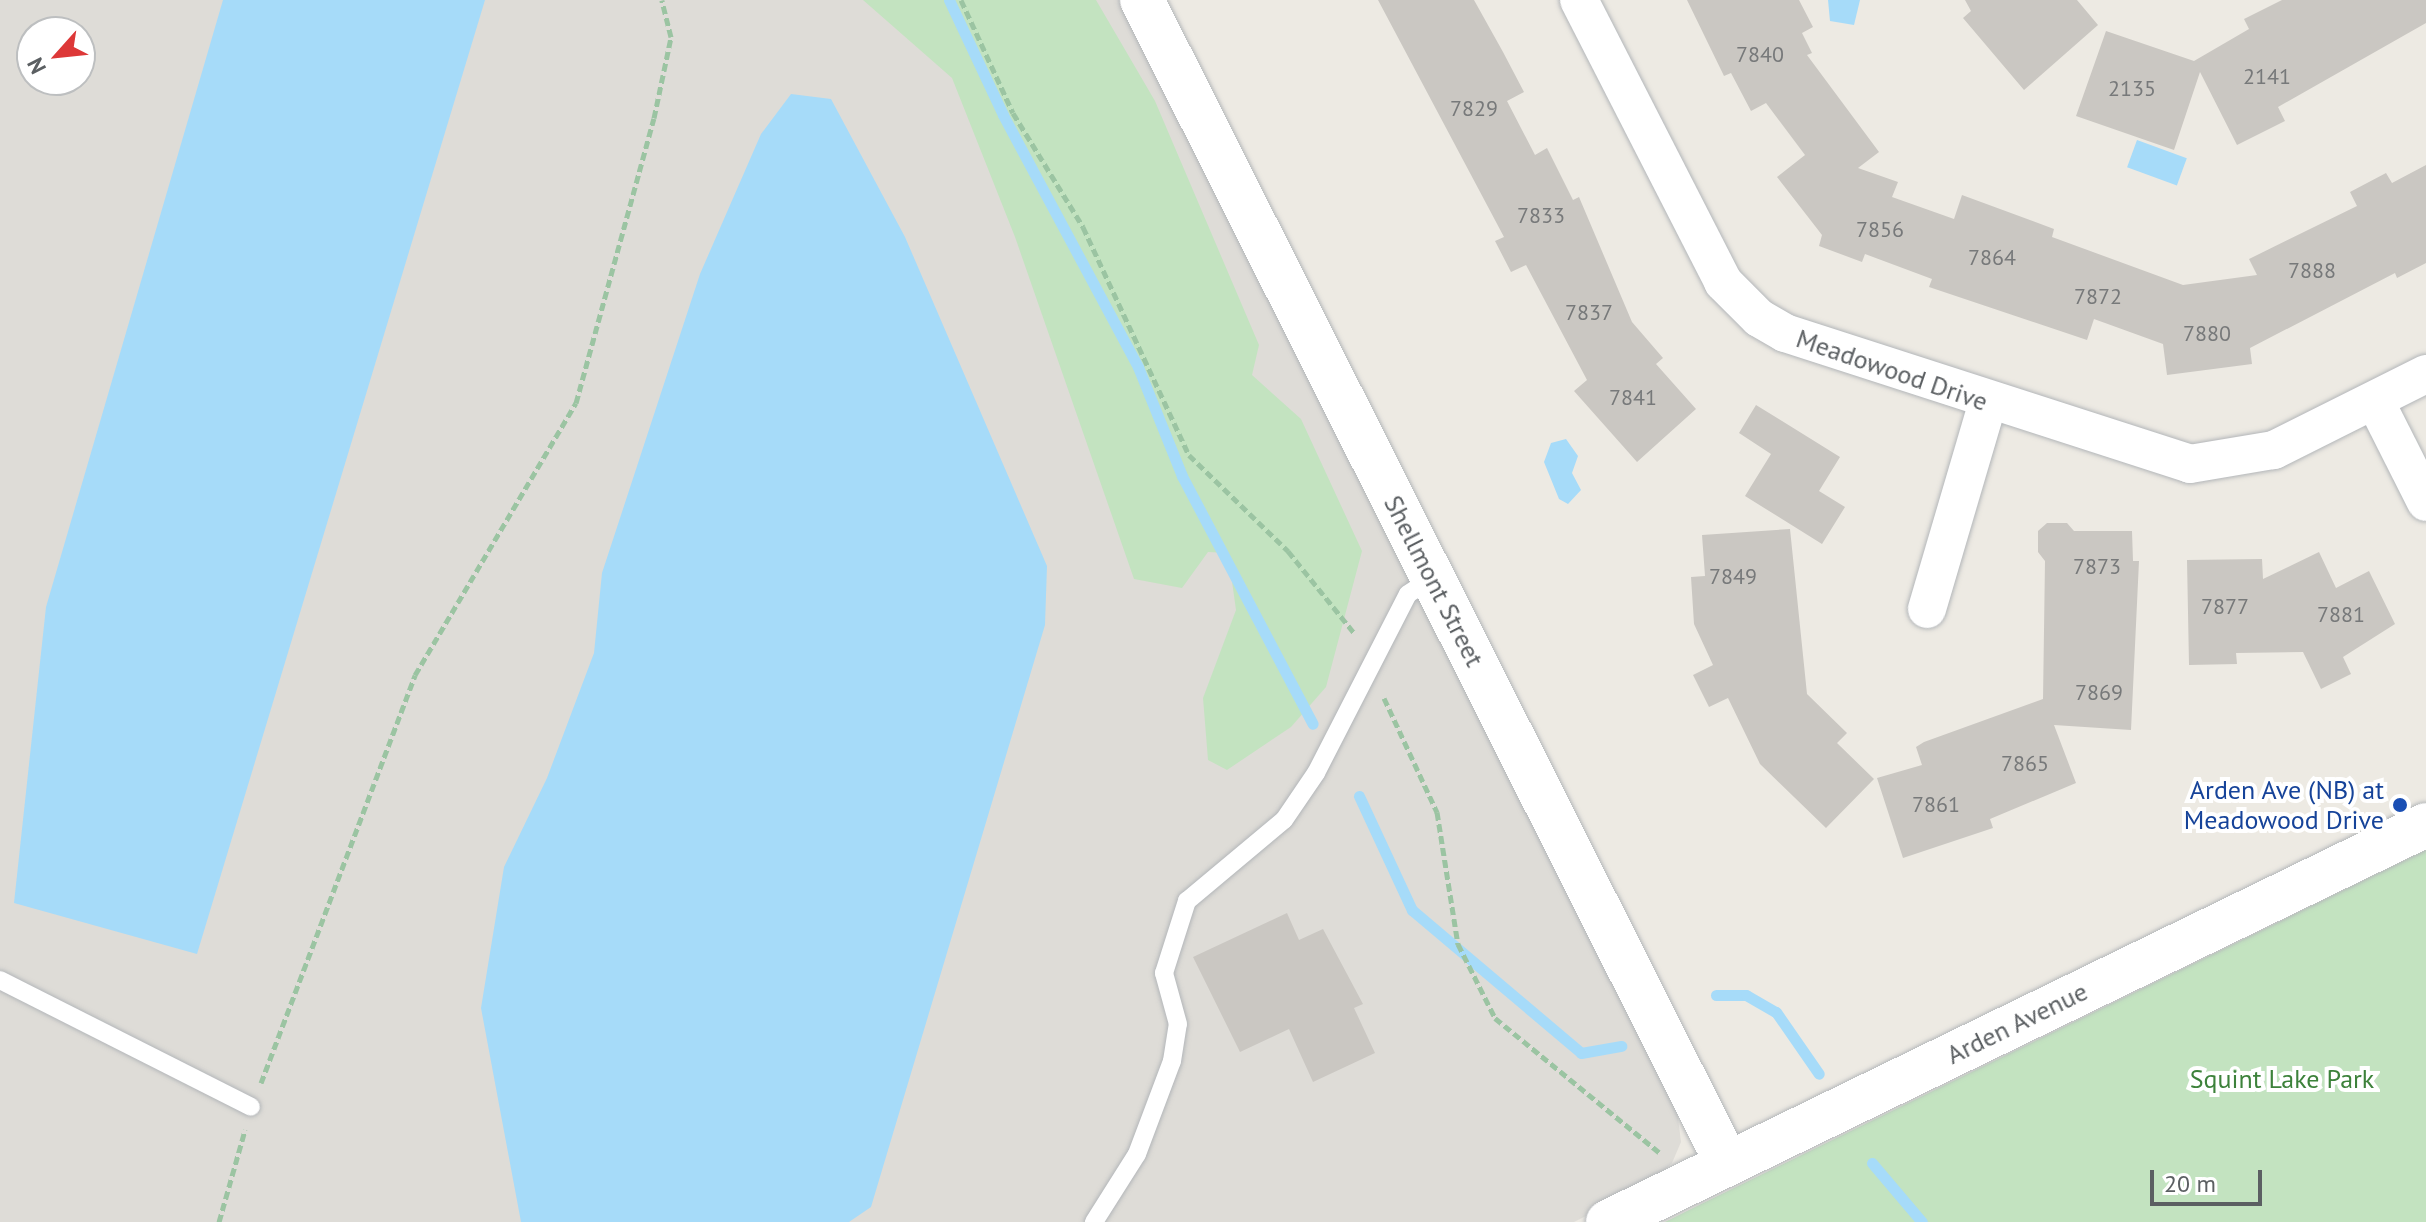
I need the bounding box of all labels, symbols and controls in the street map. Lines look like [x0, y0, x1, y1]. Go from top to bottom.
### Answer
north arrow [16, 16, 96, 96]
house number: 7840 [1736, 42, 1784, 68]
text: N [21, 53, 52, 79]
house number: 2141 [2243, 64, 2291, 90]
house number: 2135 [2108, 76, 2156, 102]
house number: 7829 [1450, 96, 1498, 122]
house number: 7833 [1517, 203, 1565, 229]
house number: 7856 [1856, 217, 1904, 243]
house number: 7864 [1968, 245, 2016, 271]
house number: 7888 [2288, 258, 2336, 284]
house number: 7872 [2074, 284, 2122, 310]
house number: 7837 [1565, 300, 1613, 326]
house number: 7880 [2183, 321, 2231, 347]
street label: Meadowood Drive [1792, 323, 1992, 417]
house number: 7841 [1609, 385, 1657, 411]
street label: Shellmont Street [1377, 490, 1491, 672]
house number: 7873 [2073, 554, 2121, 580]
house number: 7849 [1709, 564, 1757, 590]
house number: 7877 [2201, 594, 2249, 620]
house number: 7881 [2317, 602, 2365, 628]
house number: 7869 [2075, 680, 2123, 706]
house number: 7865 [2001, 751, 2049, 777]
place label: Arden Ave (NB) at Meadowood Drive [2184, 774, 2384, 836]
house number: 7861 [1912, 792, 1960, 818]
marker: Arden Ave (NB) at Meadowood Drive [2391, 796, 2409, 814]
street label: Arden Avenue [1941, 975, 2093, 1071]
park label: Squint Lake Park [2190, 1063, 2374, 1095]
scale bar [2154, 1154, 2266, 1204]
text: 20 m [2164, 1168, 2216, 1199]

